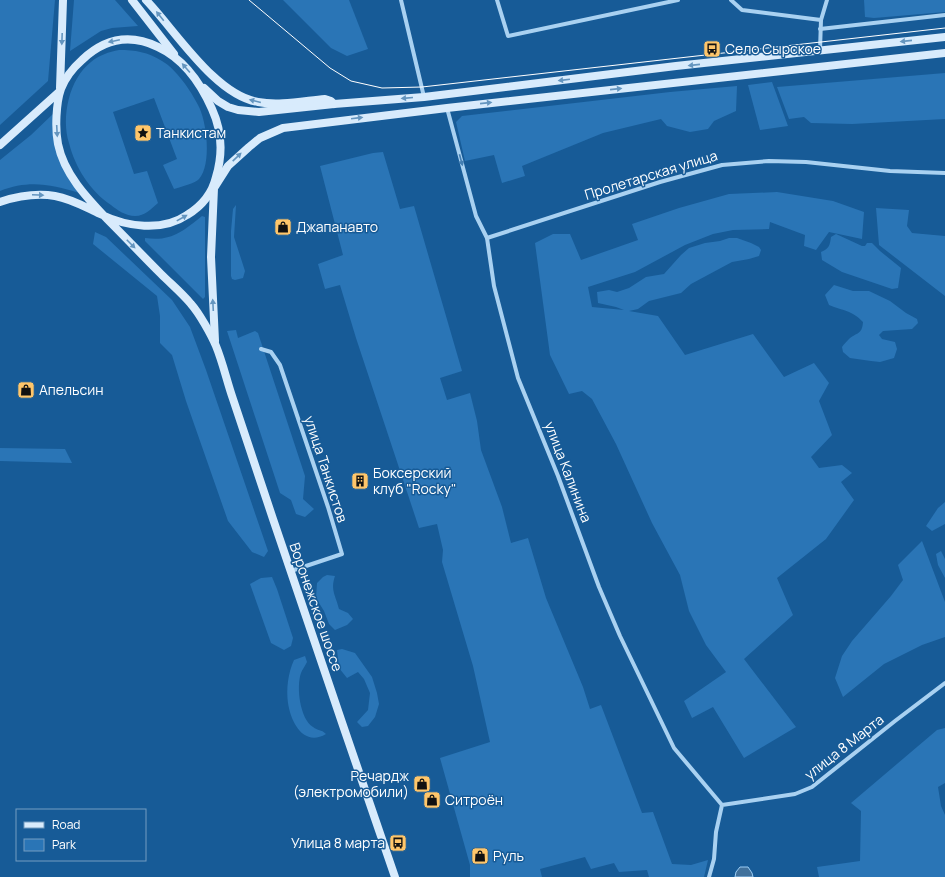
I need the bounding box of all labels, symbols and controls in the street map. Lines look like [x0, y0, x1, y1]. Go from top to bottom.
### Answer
one-way arrow [156, 10, 164, 21]
one-way arrow [58, 33, 65, 45]
one-way arrow [108, 38, 120, 44]
one-way arrow [900, 38, 912, 45]
bus stop icon: Село Сырское [702, 39, 722, 59]
place label: Село Сырское [725, 39, 821, 58]
one-way arrow [687, 61, 700, 68]
one-way arrow [181, 63, 190, 74]
one-way arrow [558, 77, 570, 83]
one-way arrow [610, 86, 622, 93]
one-way arrow [401, 95, 414, 102]
one-way arrow [249, 98, 261, 104]
one-way arrow [480, 100, 492, 107]
one-way arrow [351, 115, 363, 121]
place icon: Танкистам [133, 123, 153, 143]
place label: Танкистам [156, 123, 226, 142]
one-way arrow [54, 125, 61, 137]
street label: Пролетарская улица [582, 145, 720, 204]
one-way arrow [232, 152, 242, 162]
one-way arrow [458, 154, 464, 166]
one-way arrow [32, 192, 45, 198]
one-way arrow [176, 215, 188, 221]
shop icon: Джапанавто [273, 217, 293, 237]
place label: Джапанавто [296, 217, 378, 236]
one-way arrow [127, 239, 136, 249]
one-way arrow [210, 299, 217, 311]
shop icon: Апельсин [16, 380, 36, 400]
place label: Апельсин [39, 380, 104, 399]
street label: улица Танкистов [300, 413, 353, 525]
street label: улица Калинина [540, 419, 596, 525]
place label: Боксерский клуб "Rocky" [373, 463, 456, 498]
building icon: Боксерский клуб "Rocky" [350, 471, 370, 491]
street label: Воронежское шоссе [285, 540, 347, 674]
street label: улица 8 Марта [800, 710, 887, 784]
place label: Речардж (электромобили) [293, 766, 409, 801]
shop icon: Речардж (электромобили) [412, 774, 432, 794]
shop icon: Ситроён [422, 790, 442, 810]
place label: Ситроён [445, 790, 503, 809]
legend [16, 809, 146, 861]
text: Road [52, 816, 80, 833]
place label: Улица 8 марта [291, 833, 385, 852]
bus stop icon: Улица 8 марта [388, 833, 408, 853]
text: Park [52, 836, 77, 853]
shop icon: Руль [470, 846, 490, 866]
place label: Руль [493, 846, 524, 865]

